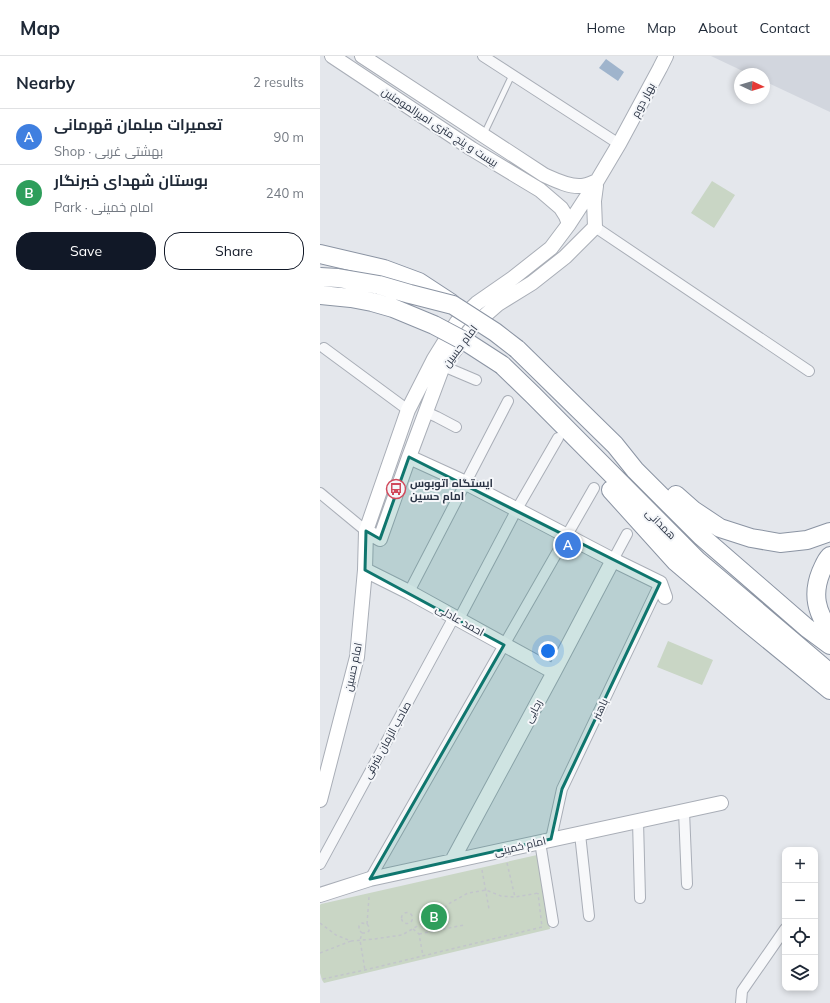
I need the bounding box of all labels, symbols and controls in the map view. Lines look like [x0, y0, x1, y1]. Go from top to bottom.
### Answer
text: Map [20, 16, 60, 40]
text: Home [586, 19, 625, 37]
text: Map [647, 19, 676, 37]
text: About [698, 19, 738, 37]
text: Contact [760, 19, 810, 37]
north arrow [734, 68, 770, 104]
text: Nearby [16, 72, 75, 93]
text: 2 results [253, 74, 304, 90]
street label: بهار دوم [628, 80, 659, 120]
street label: بیست و پنج متری امیرالمومنین [379, 84, 501, 171]
text: تعمیرات مبلمان قهرمانی [54, 115, 222, 134]
text: A [24, 129, 34, 145]
text: 90 m [274, 129, 304, 145]
text: Shop · بهشتی غربی [54, 143, 163, 159]
text: بوستان شهدای خبرنگار [54, 171, 208, 190]
text: B [25, 185, 33, 201]
text: 240 m [266, 185, 304, 201]
text: Park · امام خمینی [54, 199, 154, 215]
button: Save [16, 232, 156, 270]
button: Share [164, 232, 304, 270]
street label: امام حسین [440, 322, 481, 371]
place label: ایستگاه اتوبوس امام حسین [410, 476, 493, 504]
bus stop icon: ایستگاه اتوبوس امام حسین [385, 478, 407, 500]
street label: همدانی [643, 506, 679, 542]
pin: A [555, 530, 581, 560]
street label: احمد عادلی [433, 601, 487, 639]
street label: امام حسین [341, 641, 366, 693]
your location [538, 641, 558, 661]
street label: باهنر [589, 696, 611, 723]
street label: رجایی [521, 697, 545, 725]
street label: صاحب الزمان شرقی [360, 699, 414, 781]
street label: امام خمینی [493, 833, 547, 860]
map controls [782, 847, 818, 991]
button: + [782, 847, 818, 883]
button: − [782, 883, 818, 919]
pin: B [421, 902, 447, 932]
button: locate [782, 919, 818, 955]
button: layers [782, 955, 818, 991]

